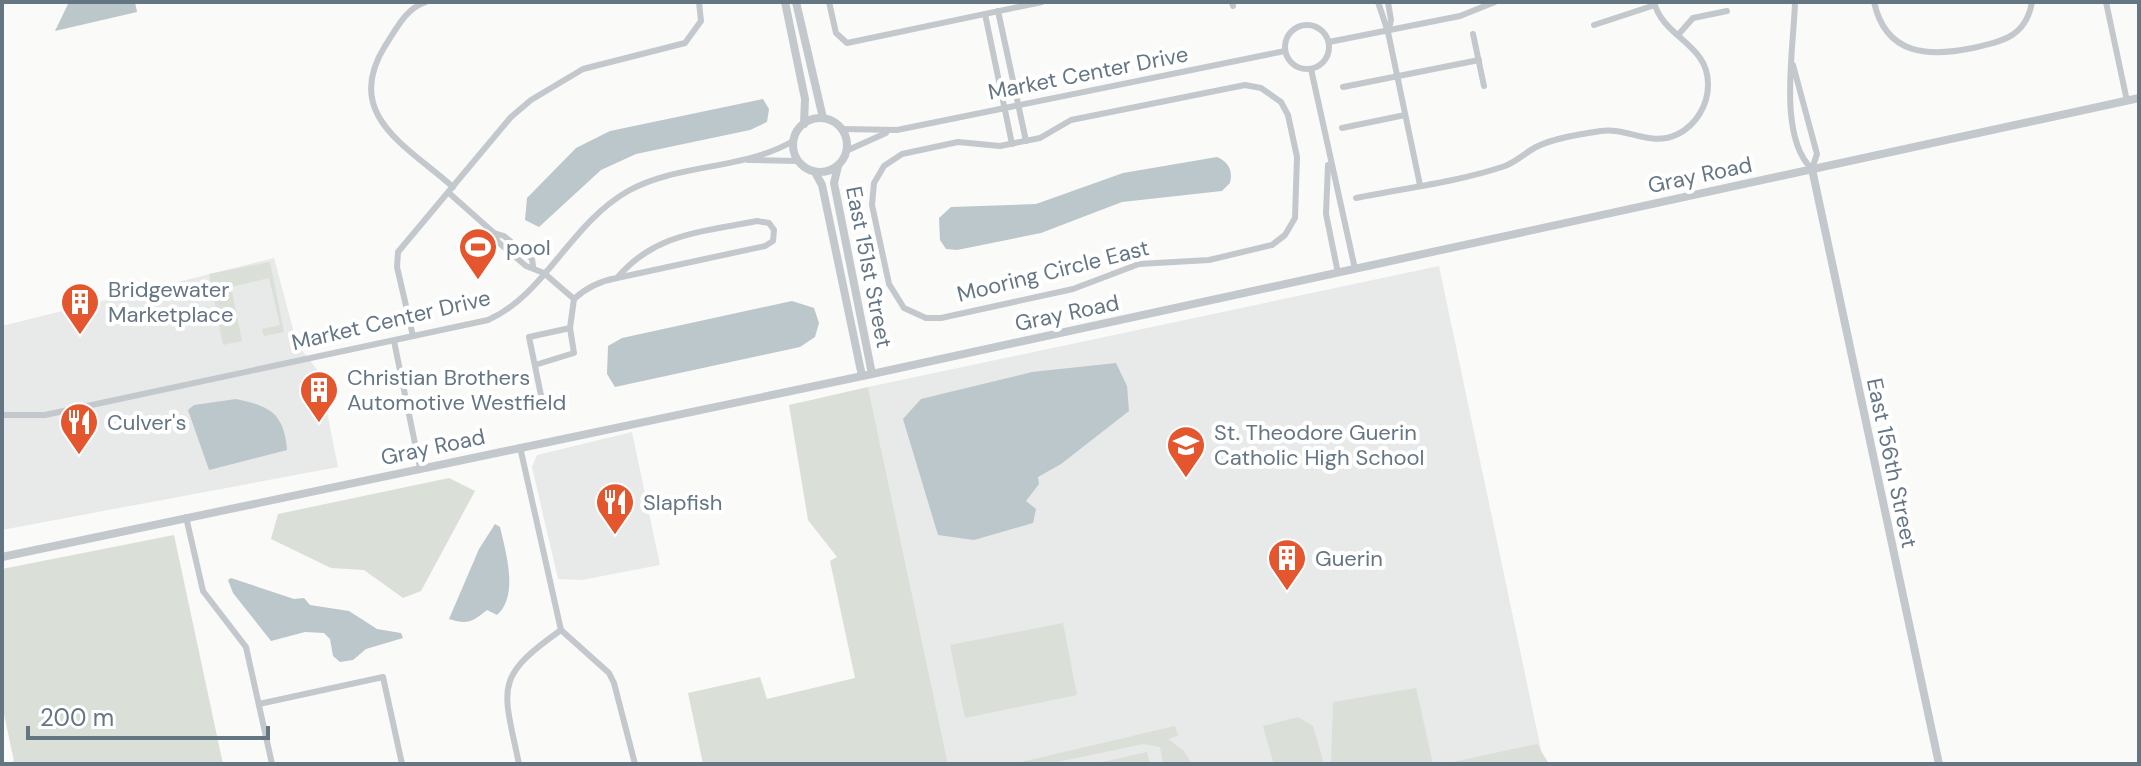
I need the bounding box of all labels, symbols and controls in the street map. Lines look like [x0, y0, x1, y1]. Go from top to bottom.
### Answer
street label: Market Center Drive [985, 39, 1191, 107]
street label: Gray Road [1645, 150, 1755, 200]
street label: East 151st Street [839, 184, 899, 350]
sports icon: pool [457, 226, 499, 281]
place label: pool [506, 233, 551, 262]
street label: Mooring Circle East [954, 233, 1152, 309]
place label: Bridgewater Marketplace [108, 275, 233, 329]
building icon: Bridgewater Marketplace [59, 281, 101, 336]
street label: Market Center Drive [289, 283, 493, 357]
street label: Gray Road [1012, 288, 1122, 338]
place label: Christian Brothers Automotive Westfield [347, 363, 566, 417]
building icon: Christian Brothers Automotive Westfield [298, 369, 340, 424]
street label: East 156th Street [1860, 375, 1924, 551]
restaurant icon: Culver's [58, 401, 100, 456]
place label: Culver's [107, 408, 187, 437]
place label: St. Theodore Guerin Catholic High School [1214, 418, 1424, 472]
street label: Gray Road [378, 422, 488, 472]
school or university icon: St. Theodore Guerin Catholic High School [1165, 424, 1207, 479]
restaurant icon: Slapfish [594, 481, 636, 536]
place label: Slapfish [643, 488, 723, 517]
building icon: Guerin [1266, 537, 1308, 592]
place label: Guerin [1315, 544, 1383, 573]
scale bar [28, 690, 268, 740]
text: 200 m [40, 702, 114, 733]

